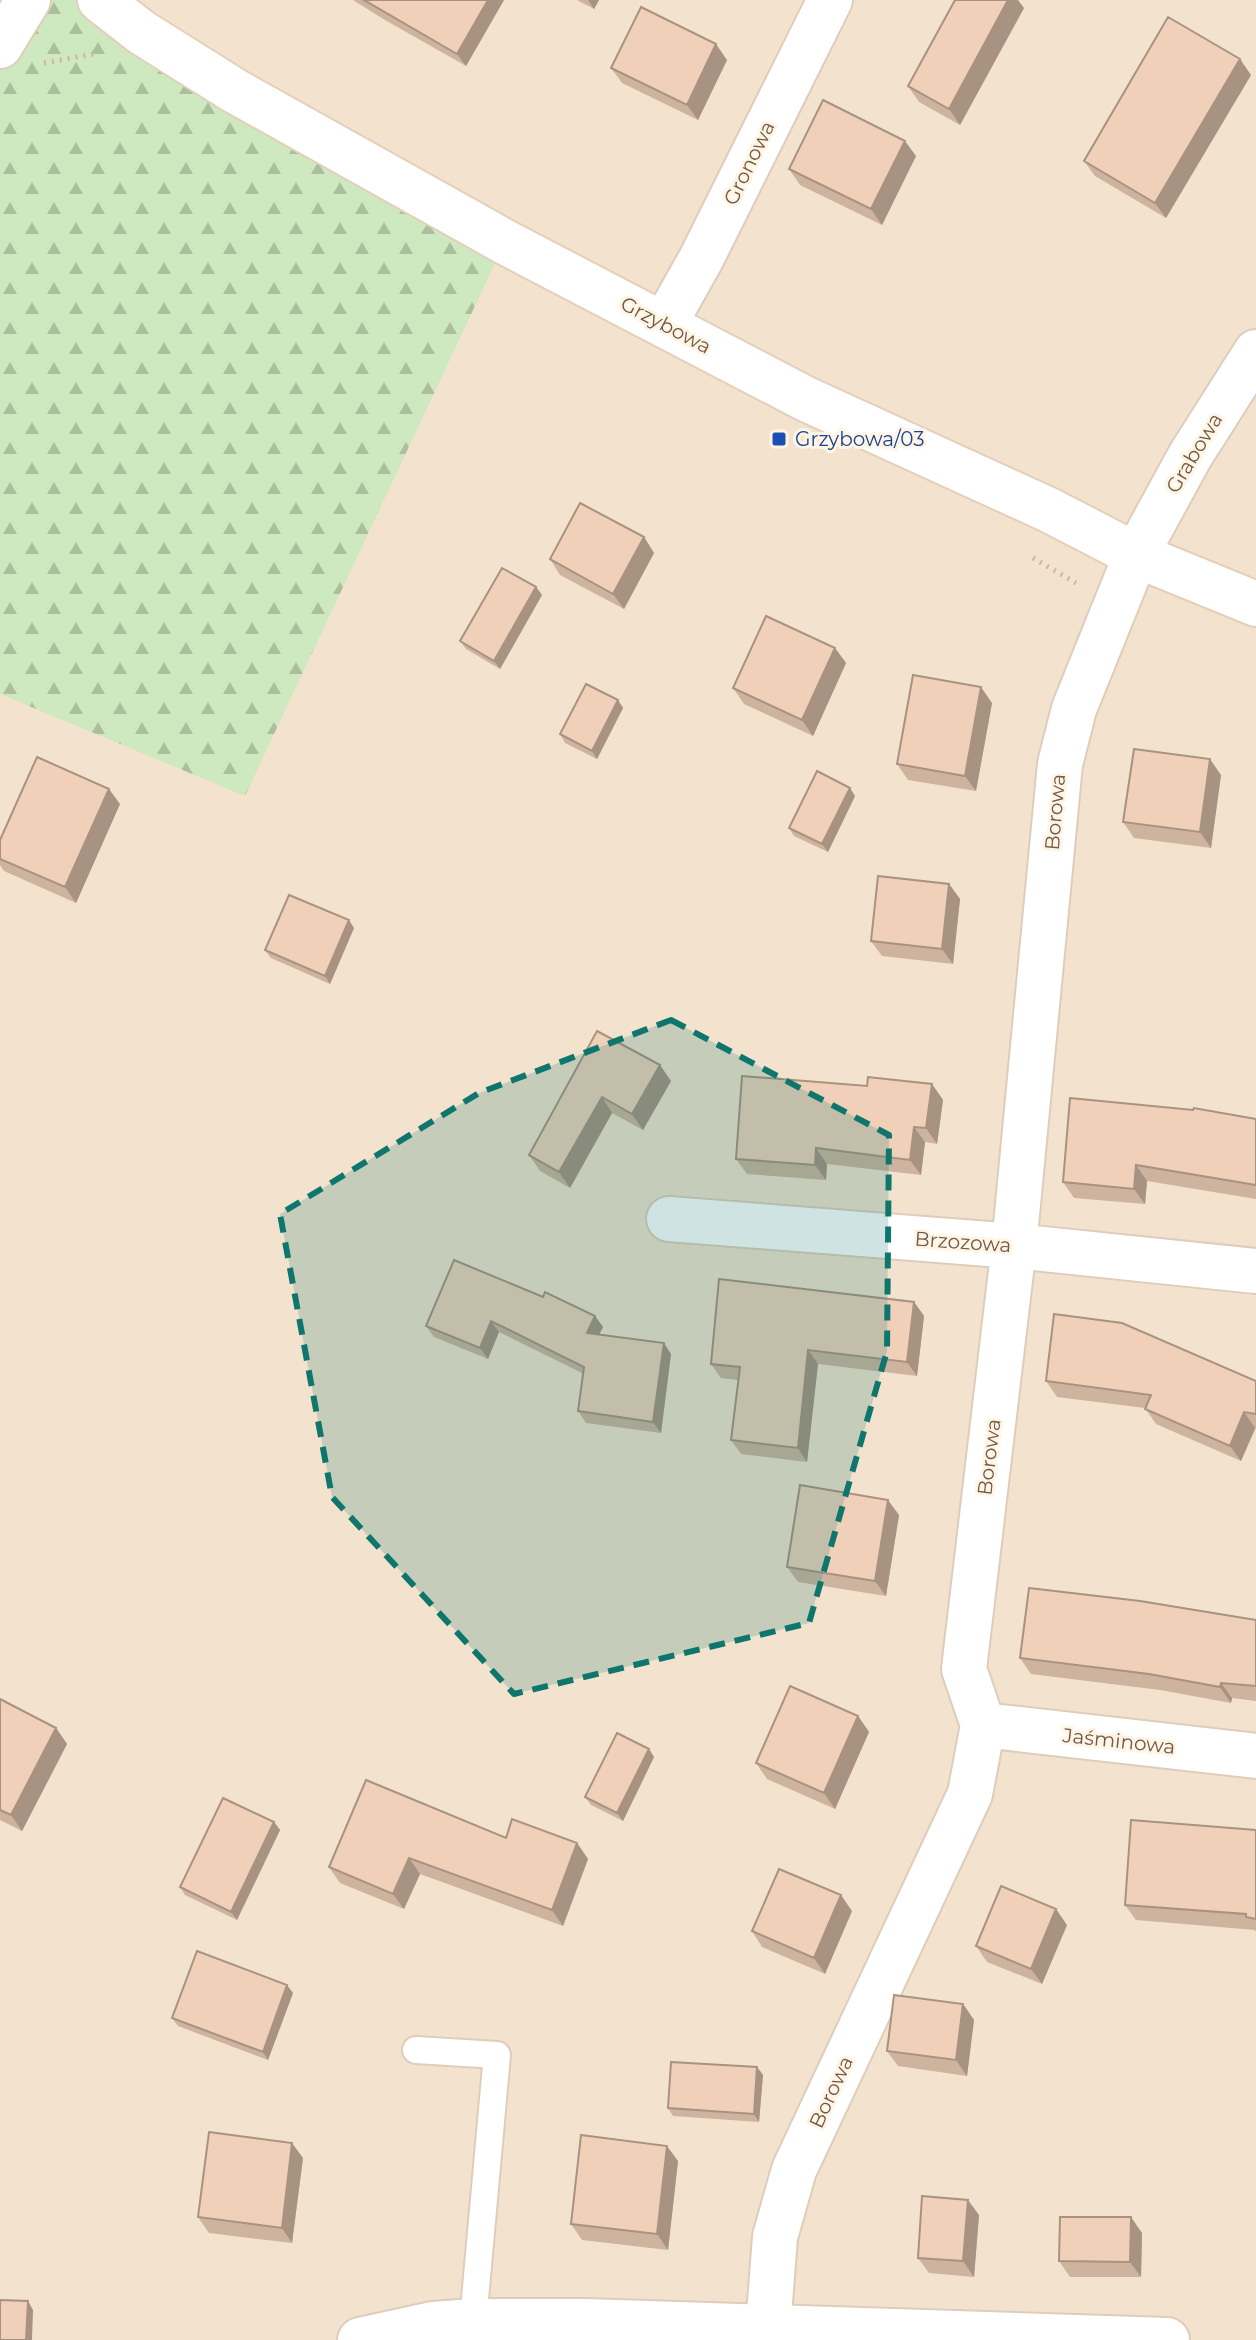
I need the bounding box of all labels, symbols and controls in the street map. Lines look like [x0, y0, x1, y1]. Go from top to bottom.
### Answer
street label: Gronowa [718, 117, 780, 209]
street label: Grzybowa [617, 291, 715, 359]
street label: Grabowa [1161, 409, 1227, 497]
place label: Grzybowa/03 [795, 427, 925, 451]
marker: Grzybowa/03 [770, 430, 788, 448]
street label: Borowa [1040, 773, 1070, 851]
street label: Brzozowa [914, 1227, 1012, 1257]
street label: Borowa [972, 1418, 1006, 1496]
street label: Jaśminowa [1061, 1723, 1176, 1759]
street label: Borowa [804, 2052, 858, 2132]

